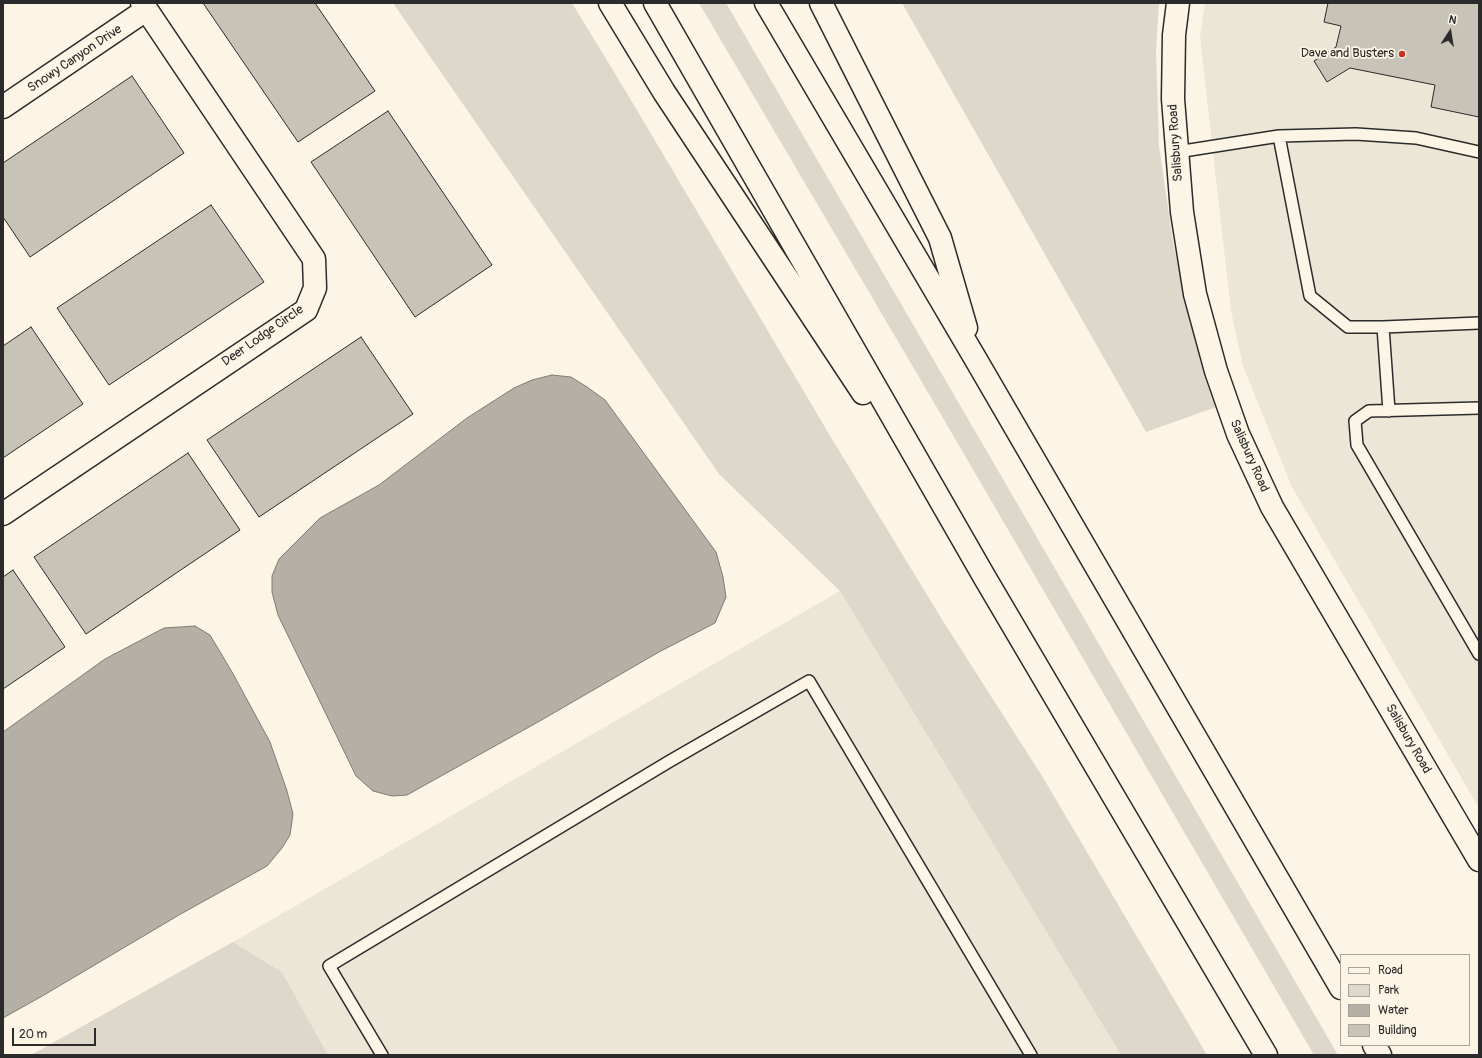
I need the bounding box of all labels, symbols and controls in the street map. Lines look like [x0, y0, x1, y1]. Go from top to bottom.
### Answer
north arrow [1430, 12, 1470, 52]
text: N [1448, 13, 1458, 27]
street label: Snowy Canyon Drive [25, 22, 125, 96]
place label: Dave and Busters [1301, 46, 1394, 62]
marker: Dave and Busters [1397, 49, 1407, 59]
street label: Salisbury Road [1166, 104, 1186, 182]
street label: Deer Lodge Circle [219, 302, 307, 370]
street label: Salisbury Road [1226, 417, 1272, 495]
street label: Salisbury Road [1382, 701, 1434, 777]
legend [1340, 954, 1470, 1046]
text: Road [1378, 963, 1403, 978]
text: Park [1378, 983, 1399, 998]
text: Water [1378, 1003, 1409, 1018]
scale bar [14, 1020, 98, 1046]
text: Building [1378, 1023, 1417, 1038]
text: 20 m [19, 1027, 47, 1042]

